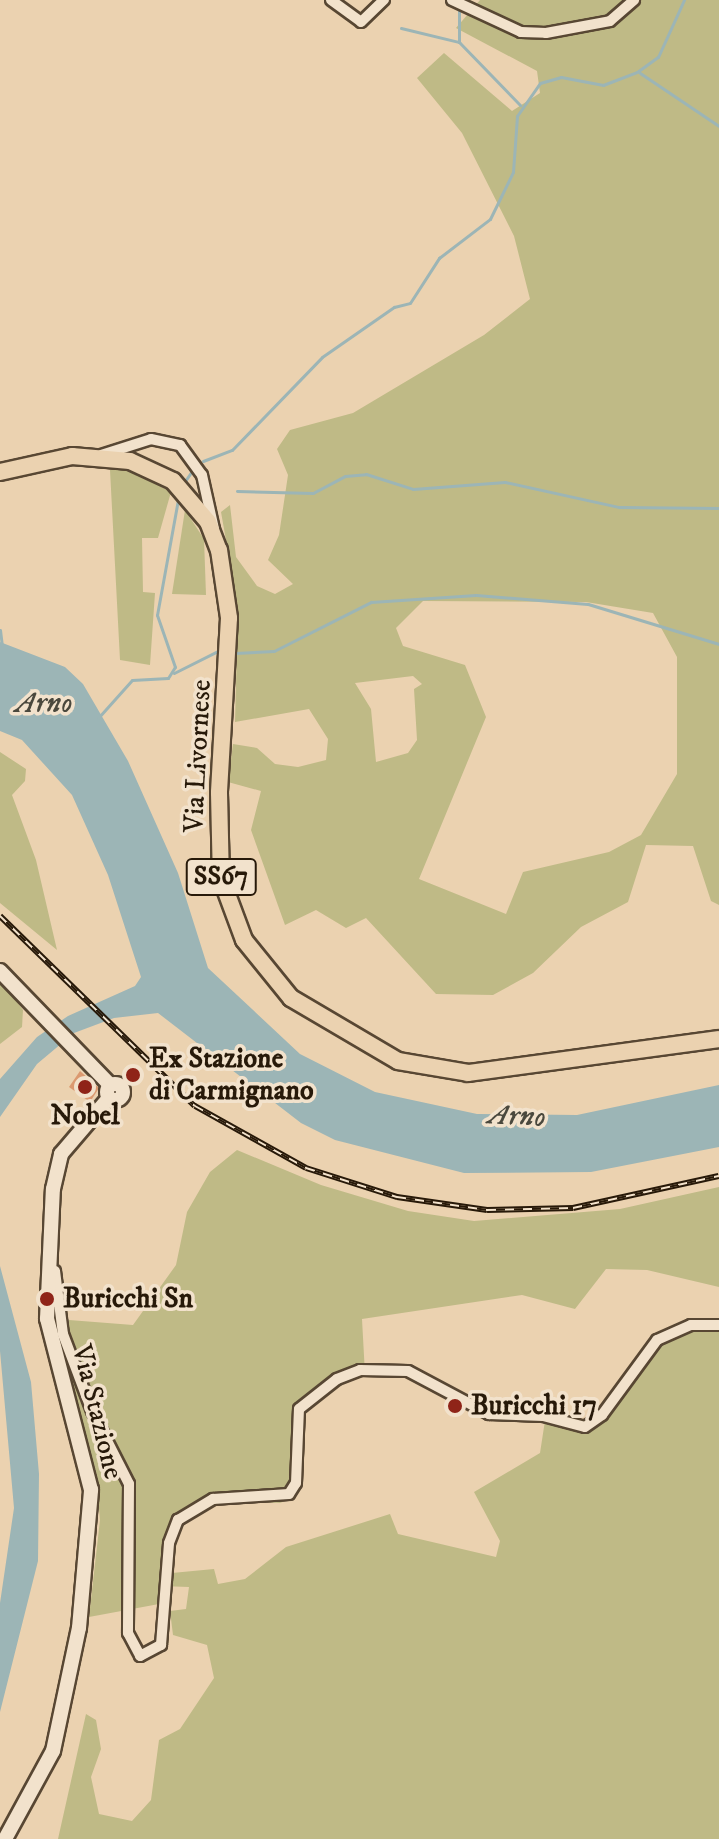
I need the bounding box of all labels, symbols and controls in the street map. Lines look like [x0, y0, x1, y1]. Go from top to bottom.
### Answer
street label: Via Livornese [177, 679, 219, 833]
water label: Arno [15, 686, 73, 722]
road number: SS67 [185, 855, 257, 899]
place label: Ex Stazione di Carmignano [149, 1042, 314, 1108]
marker: Ex Stazione di Carmignano [124, 1066, 142, 1084]
marker: Nobel [76, 1078, 94, 1096]
water label: Arno [488, 1098, 546, 1136]
place label: Nobel [50, 1099, 120, 1133]
place label: Buricchi Sn [63, 1282, 193, 1316]
marker: Buricchi Sn [38, 1290, 56, 1308]
street label: Via Stazione [64, 1341, 130, 1483]
place label: Buricchi 17 [471, 1389, 597, 1423]
marker: Buricchi 17 [446, 1397, 464, 1415]

